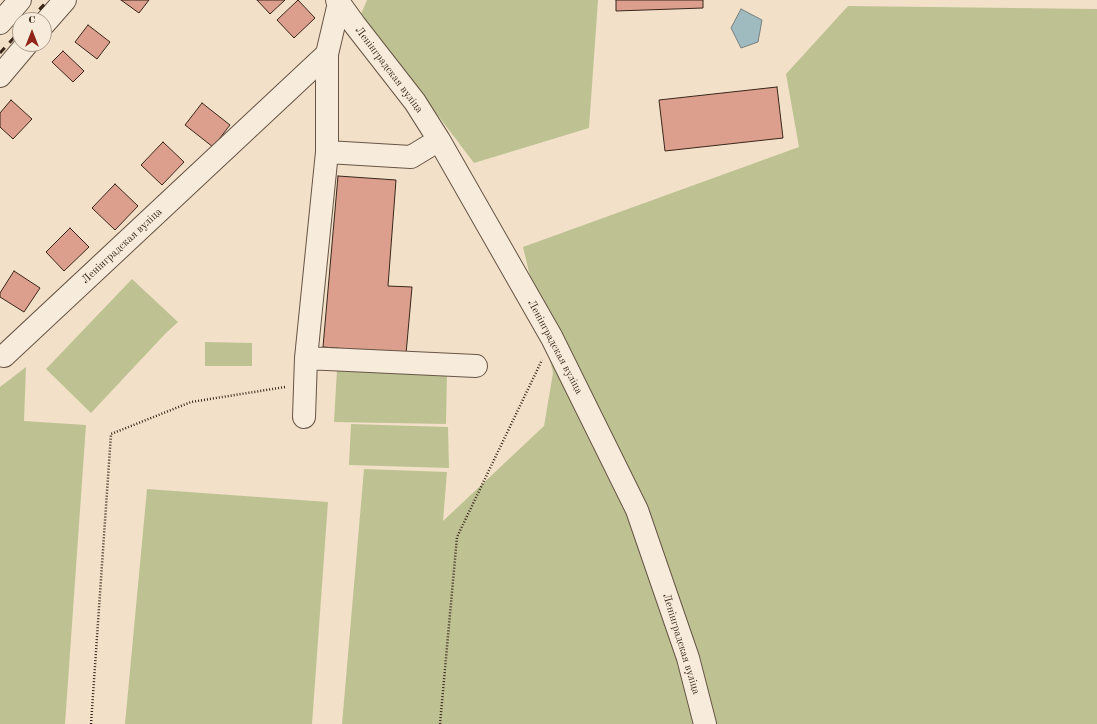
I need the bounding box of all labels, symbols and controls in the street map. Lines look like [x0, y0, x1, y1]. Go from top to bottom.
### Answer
north arrow [12, 12, 52, 52]
text: С [28, 15, 36, 26]
street label: Ленінградская вуліца [352, 24, 426, 116]
street label: Ленінградская вуліца [79, 205, 165, 287]
street label: Ленінградская вуліца [525, 298, 585, 396]
street label: Ленінградская вуліца [659, 592, 703, 696]

